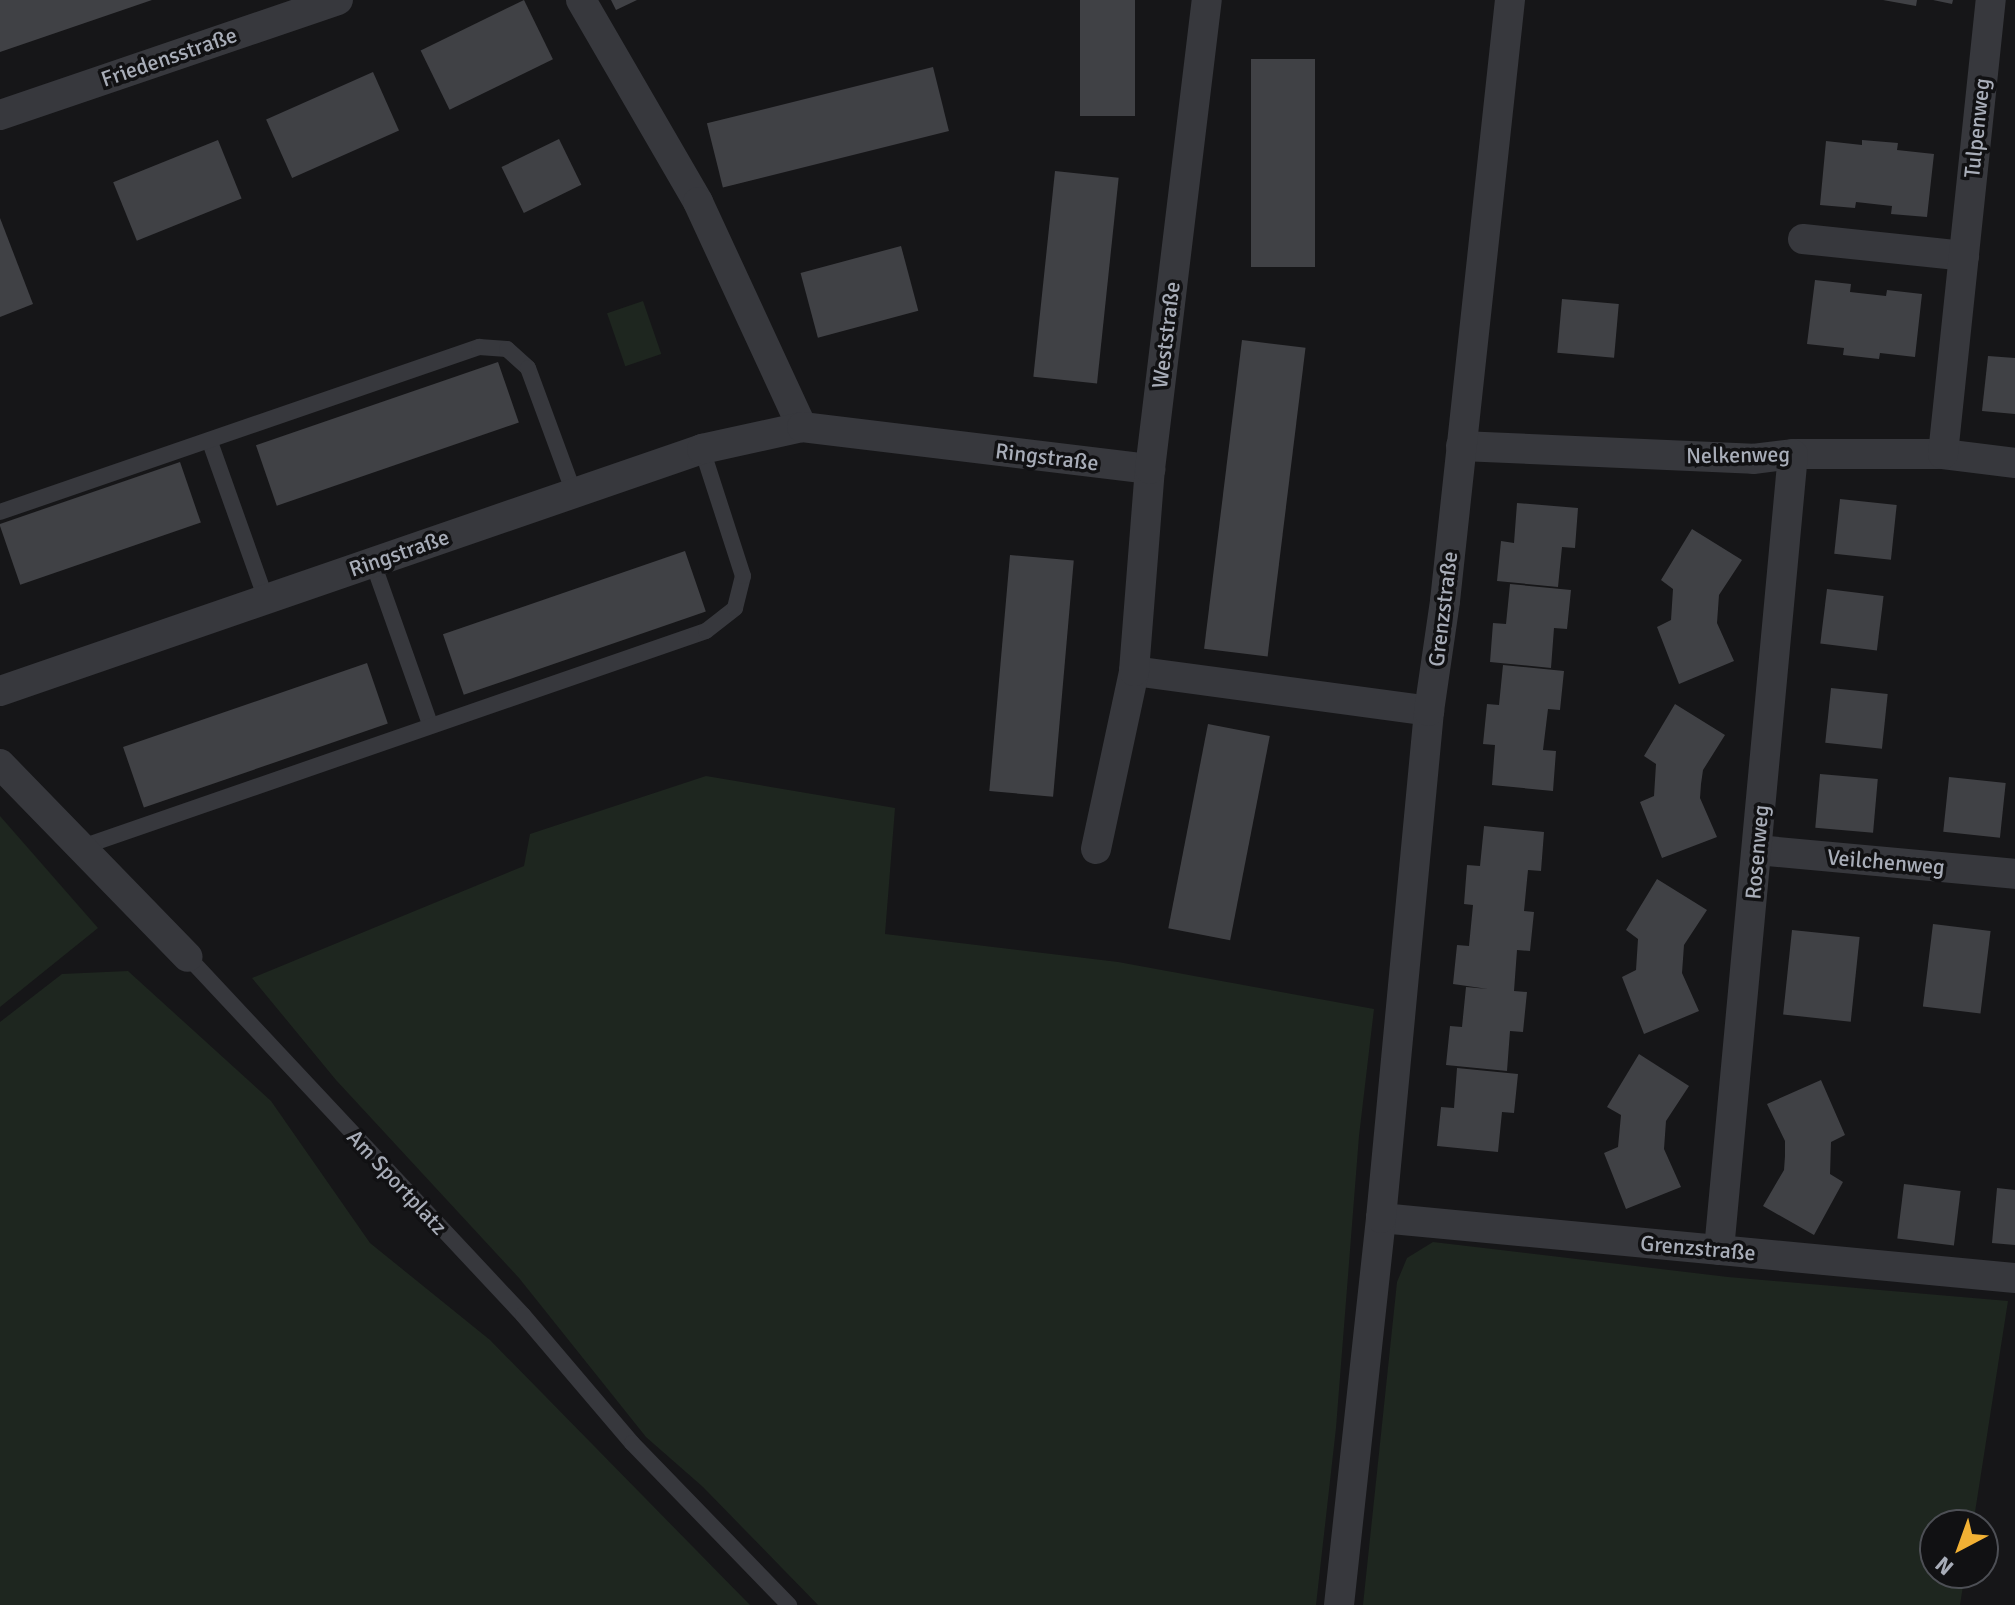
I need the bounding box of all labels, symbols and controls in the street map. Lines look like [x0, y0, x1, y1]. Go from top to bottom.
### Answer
street label: Friedensstraße [98, 21, 240, 93]
street label: Tulpenweg [1959, 77, 1995, 179]
street label: Weststraße [1146, 280, 1186, 390]
street label: Ringstraße [994, 438, 1100, 476]
street label: Nelkenweg [1686, 441, 1790, 469]
street label: Ringstraße [346, 524, 452, 582]
street label: Grenzstraße [1423, 550, 1463, 668]
street label: Rosenweg [1740, 804, 1774, 900]
street label: Veilchenweg [1826, 844, 1946, 880]
street label: Am Sportplatz [342, 1124, 452, 1240]
street label: Grenzstraße [1639, 1230, 1757, 1266]
north arrow [1919, 1509, 1999, 1589]
text: N [1930, 1551, 1959, 1581]

